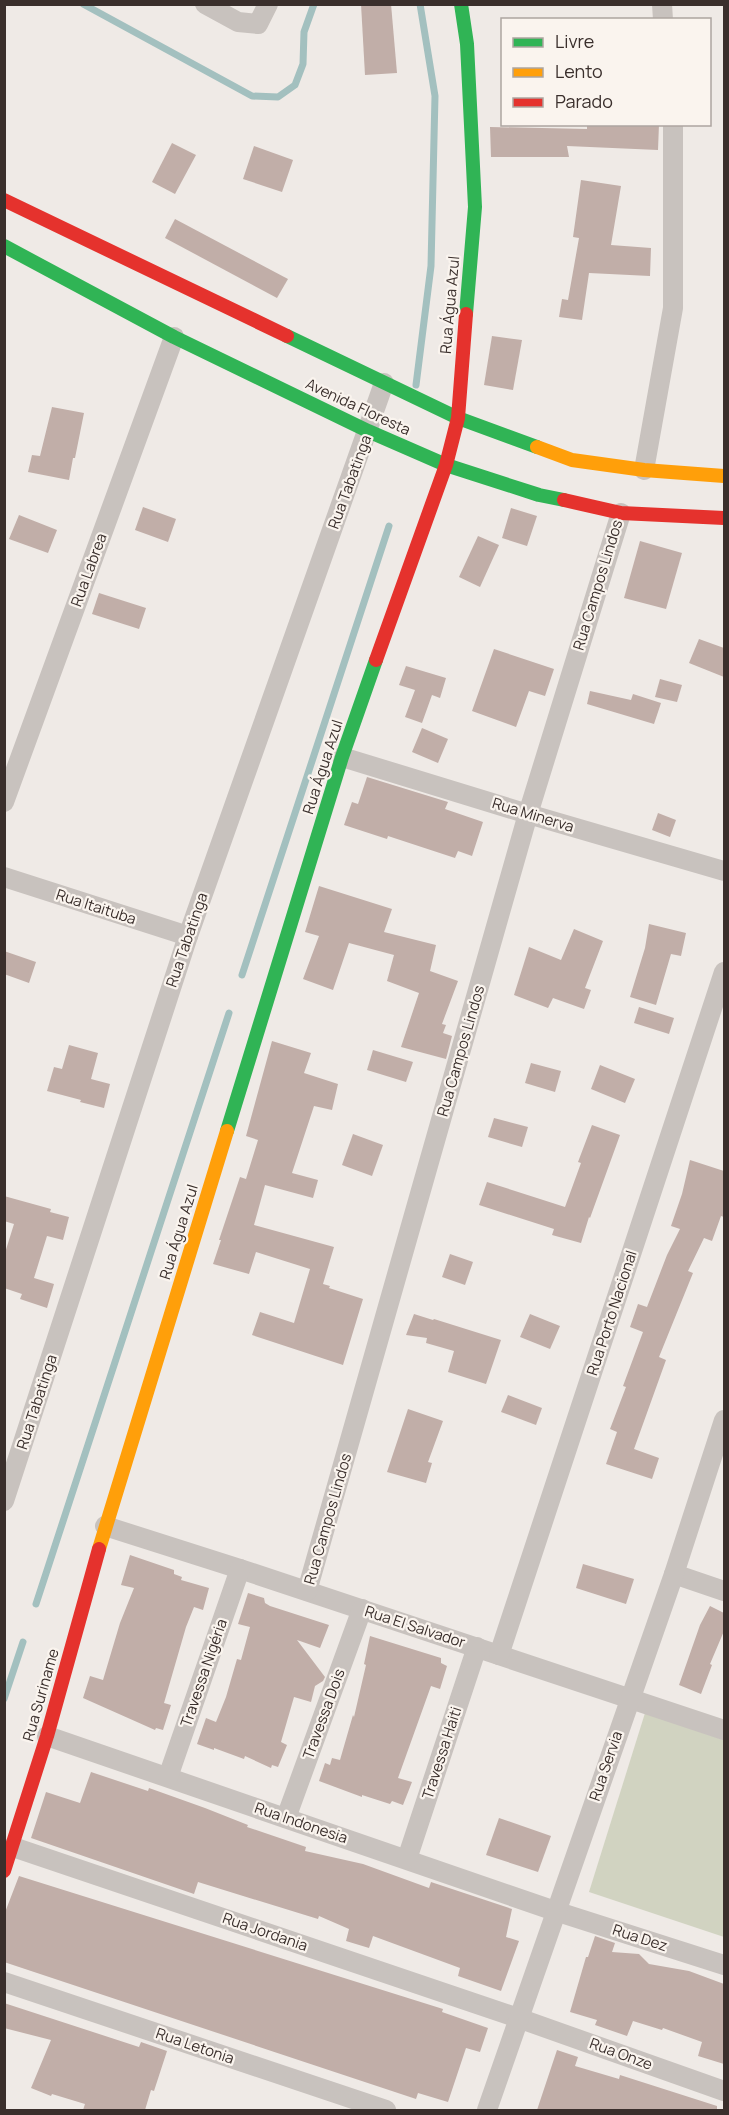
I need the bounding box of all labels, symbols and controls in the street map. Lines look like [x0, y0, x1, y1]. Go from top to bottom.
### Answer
legend [501, 18, 711, 126]
text: Livre [555, 29, 594, 53]
text: Lento [555, 59, 603, 83]
text: Parado [555, 89, 613, 113]
street label: Rua Água Azul [435, 255, 464, 355]
street label: Avenida Floresta [302, 373, 414, 440]
street label: Rua Tabatinga [323, 432, 376, 532]
street label: Rua Campos Lindos [568, 517, 627, 653]
street label: Rua Labrea [66, 530, 112, 609]
street label: Rua Água Azul [297, 717, 348, 817]
street label: Rua Minerva [490, 792, 577, 837]
street label: Rua Itaituba [53, 884, 139, 929]
street label: Rua Tabatinga [161, 890, 213, 990]
street label: Rua Campos Lindos [432, 983, 489, 1119]
street label: Rua Água Azul [154, 1182, 203, 1282]
street label: Rua Porto Nacional [581, 1248, 642, 1378]
street label: Rua Tabatinga [11, 1352, 62, 1452]
street label: Rua Campos Lindos [299, 1451, 356, 1587]
street label: Rua El Salvador [362, 1600, 469, 1653]
street label: Travessa Nigéria [175, 1616, 232, 1730]
street label: Rua Suriname [17, 1646, 64, 1744]
street label: Travessa Dois [297, 1666, 350, 1762]
street label: Travessa Haiti [417, 1704, 466, 1802]
street label: Rua Servia [584, 1728, 627, 1804]
street label: Rua Indonesia [252, 1797, 351, 1848]
street label: Rua Jordania [220, 1907, 311, 1956]
street label: Rua Dez [610, 1919, 670, 1956]
street label: Rua Letonia [153, 2022, 237, 2069]
street label: Rua Onze [587, 2032, 656, 2075]

